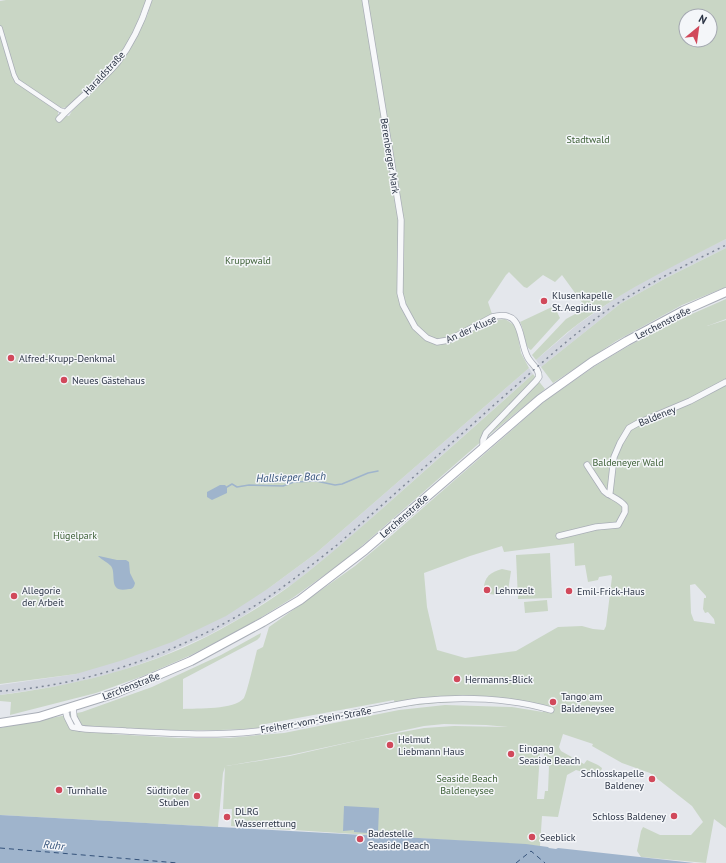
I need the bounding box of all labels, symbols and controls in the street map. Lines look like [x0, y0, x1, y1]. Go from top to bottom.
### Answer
north arrow [678, 8, 718, 48]
text: N [696, 11, 709, 27]
street label: Haraldstraße [80, 48, 128, 98]
street label: Berenberger Mark [378, 117, 402, 195]
park label: Stadtwald [566, 133, 610, 146]
park label: Kruppwald [225, 254, 271, 267]
place label: Klusenkapelle St. Aegidius [552, 289, 612, 314]
marker: Klusenkapelle St. Aegidius [539, 296, 549, 306]
street label: Lerchenstraße [633, 303, 693, 343]
street label: An der Kluse [444, 312, 498, 346]
place label: Alfred-Krupp-Denkmal [19, 352, 115, 365]
marker: Alfred-Krupp-Denkmal [6, 353, 16, 363]
place label: Neues Gästehaus [72, 374, 145, 387]
marker: Neues Gästehaus [59, 375, 69, 385]
street label: Baldeney [636, 403, 678, 429]
park label: Baldeneyer Wald [592, 456, 664, 469]
water label: Hallsieper Bach [256, 469, 326, 485]
street label: Lerchenstraße [377, 491, 431, 541]
park label: Hügelpark [53, 529, 97, 542]
place label: Allegorie der Arbeit [22, 584, 65, 609]
place label: Lehmzelt [495, 584, 535, 597]
marker: Lehmzelt [482, 585, 492, 595]
place label: Emil-Frick-Haus [577, 585, 645, 598]
marker: Emil-Frick-Haus [564, 586, 574, 596]
marker: Allegorie der Arbeit [9, 591, 19, 601]
street label: Lerchenstraße [100, 669, 162, 703]
place label: Hermanns-Blick [465, 673, 533, 686]
marker: Hermanns-Blick [452, 674, 462, 684]
place label: Tango am Baldeneysee [561, 690, 614, 715]
marker: Tango am Baldeneysee [548, 697, 558, 707]
street label: Freiherr-vom-Stein-Straße [259, 704, 373, 736]
place label: Helmut Liebmann Haus [398, 733, 464, 758]
marker: Helmut Liebmann Haus [385, 740, 395, 750]
place label: Eingang Seaside Beach [519, 742, 580, 767]
marker: Eingang Seaside Beach [506, 749, 516, 759]
place label: Schlosskapelle Baldeney [581, 767, 644, 792]
park label: Seaside Beach Baldeneysee [436, 772, 498, 797]
marker: Schlosskapelle Baldeney [647, 774, 657, 784]
place label: Turnhalle [67, 784, 107, 797]
place label: Südtiroler Stuben [147, 784, 190, 809]
marker: Turnhalle [54, 785, 64, 795]
marker: Südtiroler Stuben [192, 791, 202, 801]
place label: DLRG Wasserrettung [235, 805, 296, 830]
place label: Schloss Baldeney [592, 810, 666, 823]
marker: Schloss Baldeney [669, 811, 679, 821]
marker: DLRG Wasserrettung [222, 812, 232, 822]
place label: Badestelle Seaside Beach [368, 827, 429, 852]
place label: Seeblick [540, 831, 576, 844]
marker: Seeblick [527, 832, 537, 842]
marker: Badestelle Seaside Beach [355, 834, 365, 844]
water label: Ruhr [43, 837, 67, 853]

